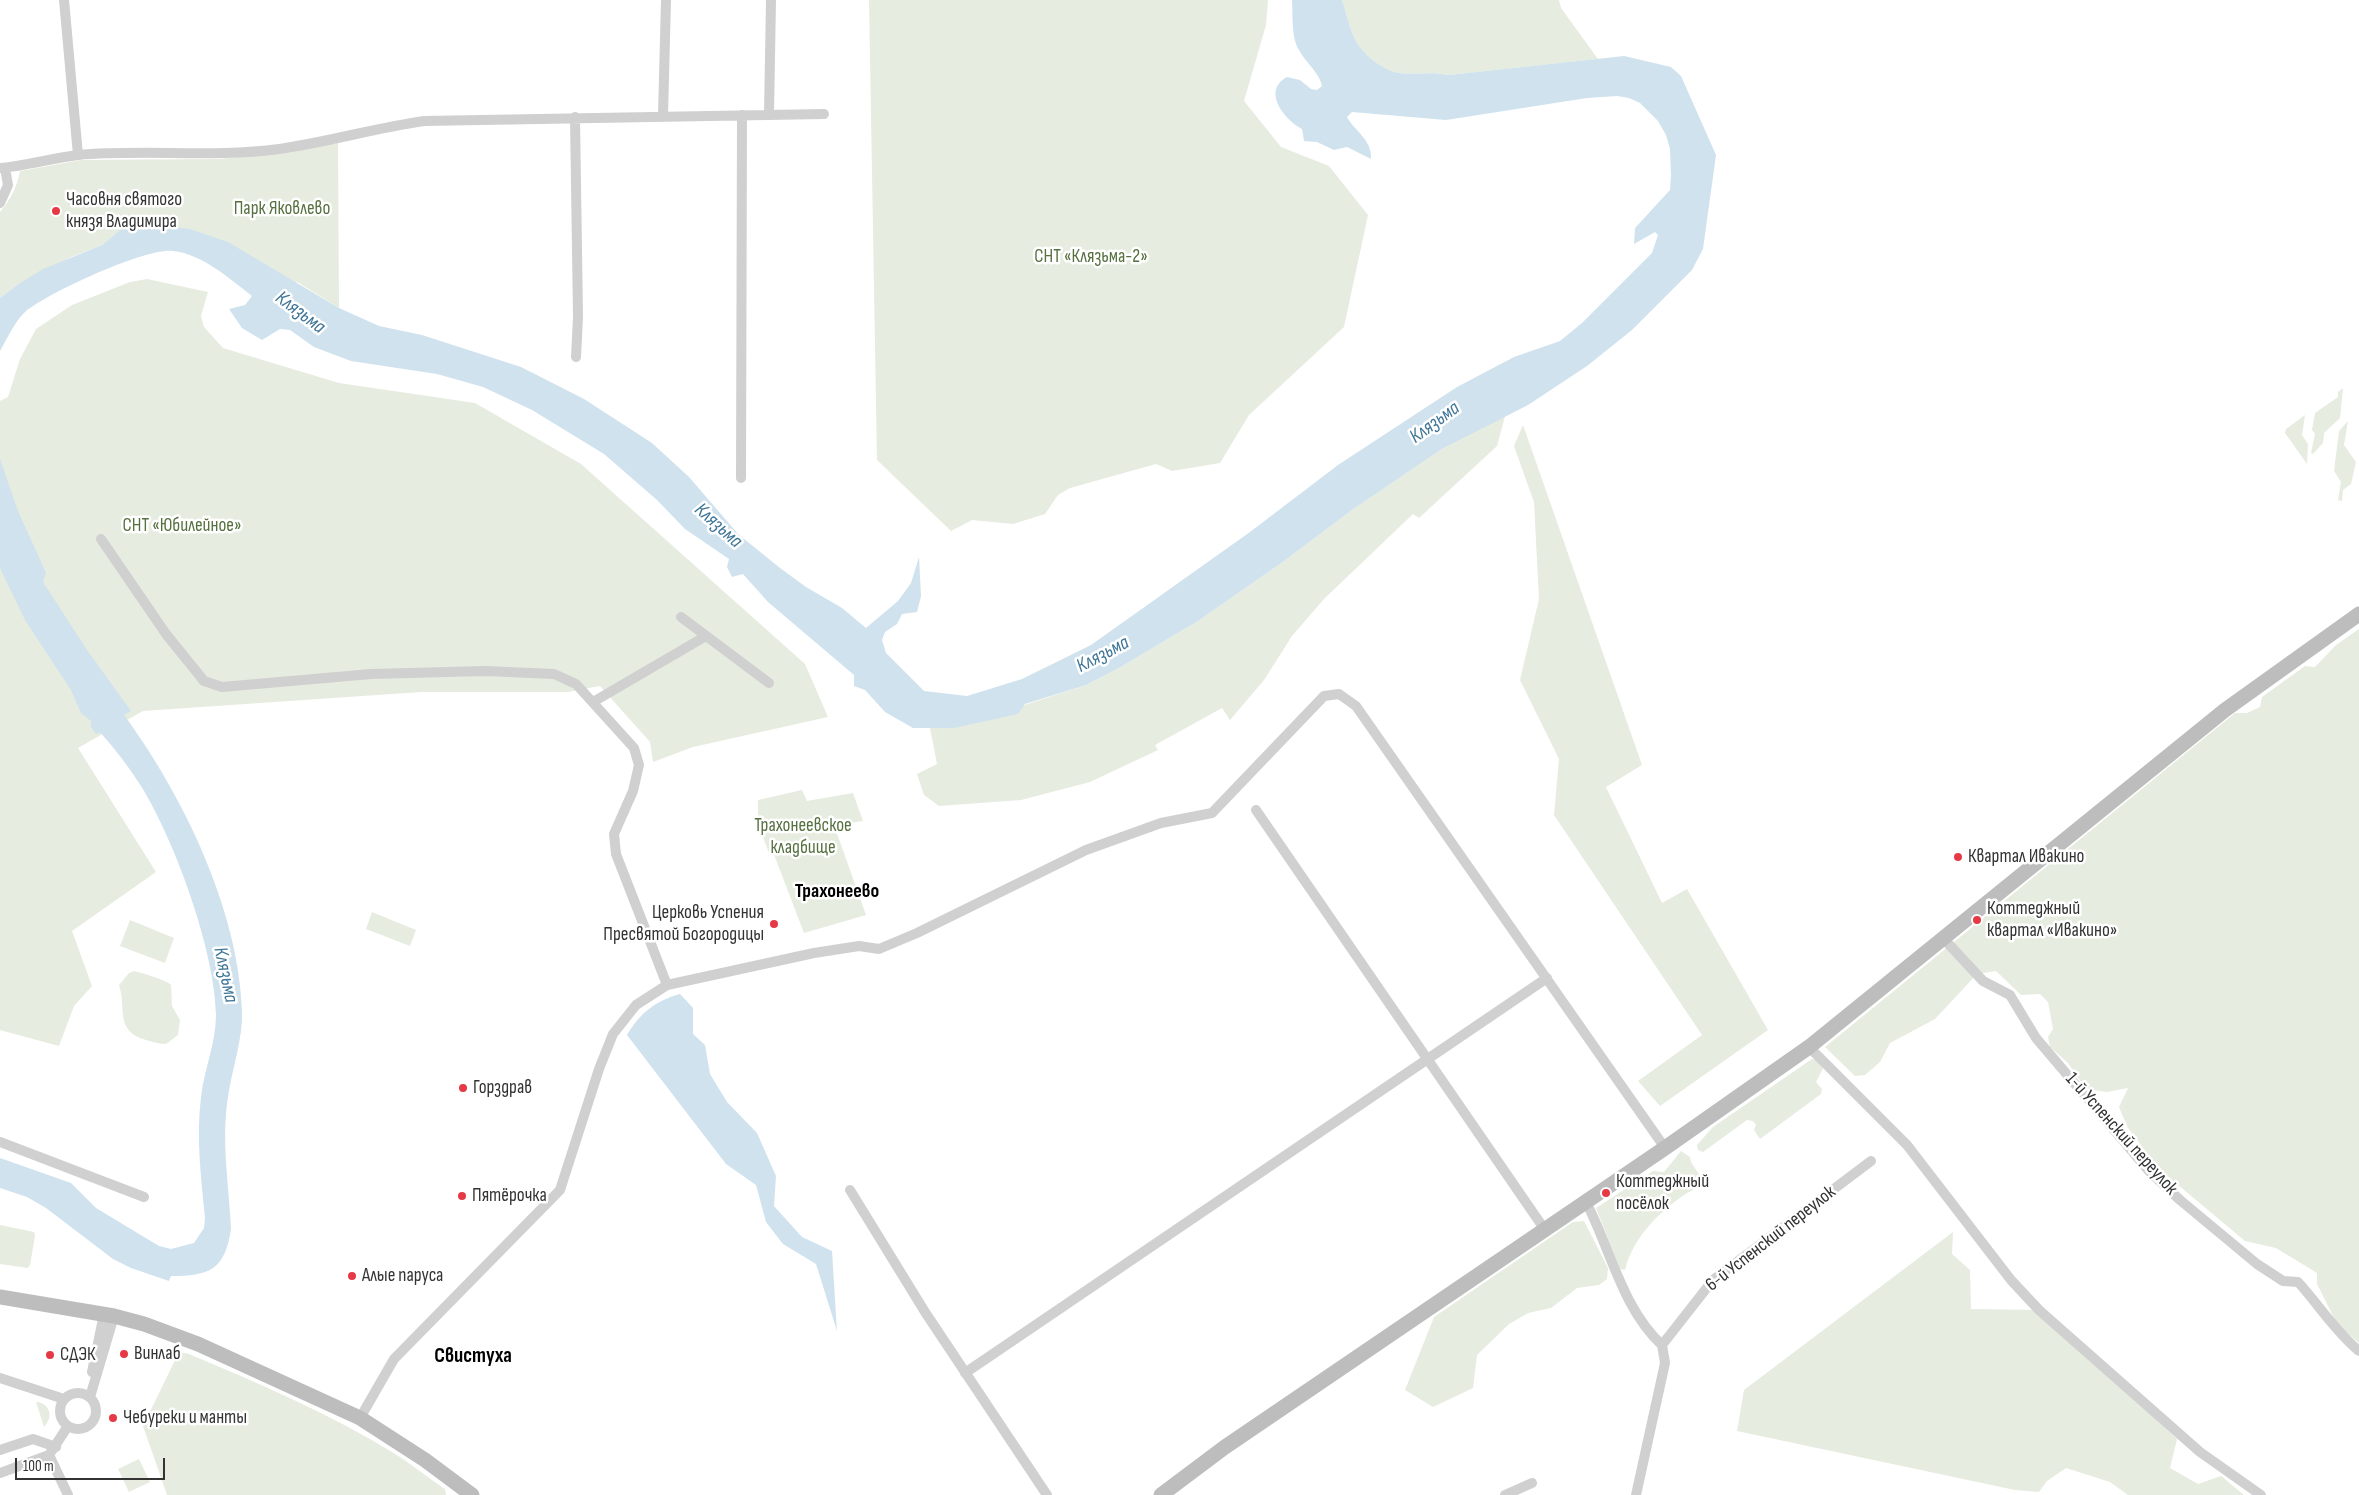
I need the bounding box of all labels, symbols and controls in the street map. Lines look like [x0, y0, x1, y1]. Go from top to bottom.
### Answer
place label: Часовня святого князя Владимира [66, 189, 182, 233]
park label: Парк Яковлево [234, 198, 330, 220]
marker: Часовня святого князя Владимира [50, 205, 62, 217]
park label: СНТ «Клязьма-2» [1034, 246, 1148, 268]
water label: Клязьма [270, 287, 330, 339]
water label: Клязьма [1405, 397, 1465, 449]
water label: Клязьма [689, 498, 747, 554]
park label: СНТ «Юбилейное» [123, 515, 241, 537]
water label: Клязьма [1073, 631, 1133, 679]
park label: Трахонеевское кладбище [754, 815, 852, 859]
place label: Квартал Ивакино [1968, 846, 2085, 868]
marker: Квартал Ивакино [1952, 851, 1964, 863]
district label: Трахонеево [795, 880, 879, 904]
place label: Коттеджный квартал «Ивакино» [1987, 898, 2117, 942]
place label: Церковь Успения Пресвятой Богородицы [603, 902, 764, 946]
marker: Коттеджный квартал «Ивакино» [1971, 914, 1983, 926]
marker: Церковь Успения Пресвятой Богородицы [768, 918, 780, 930]
water label: Клязьма [207, 945, 243, 1005]
street label: 1-й Успенский переулок [2060, 1068, 2182, 1200]
place label: Горздрав [473, 1077, 532, 1099]
marker: Горздрав [457, 1082, 469, 1094]
place label: Коттеджный посёлок [1616, 1171, 1709, 1215]
street label: 6-й Успенский переулок [1702, 1181, 1840, 1297]
place label: Пятёрочка [472, 1185, 547, 1207]
marker: Коттеджный посёлок [1600, 1187, 1612, 1199]
marker: Пятёрочка [456, 1190, 468, 1202]
place label: Алые паруса [362, 1265, 443, 1287]
marker: Алые паруса [346, 1270, 358, 1282]
place label: Винлаб [134, 1343, 181, 1365]
place label: СДЭК [60, 1344, 96, 1366]
district label: Свистуха [434, 1344, 512, 1370]
marker: Винлаб [118, 1348, 130, 1360]
marker: СДЭК [44, 1349, 56, 1361]
place label: Чебуреки и манты [123, 1407, 247, 1429]
marker: Чебуреки и манты [107, 1412, 119, 1424]
scale bar [18, 1448, 168, 1480]
text: 100 m [23, 1457, 54, 1476]

